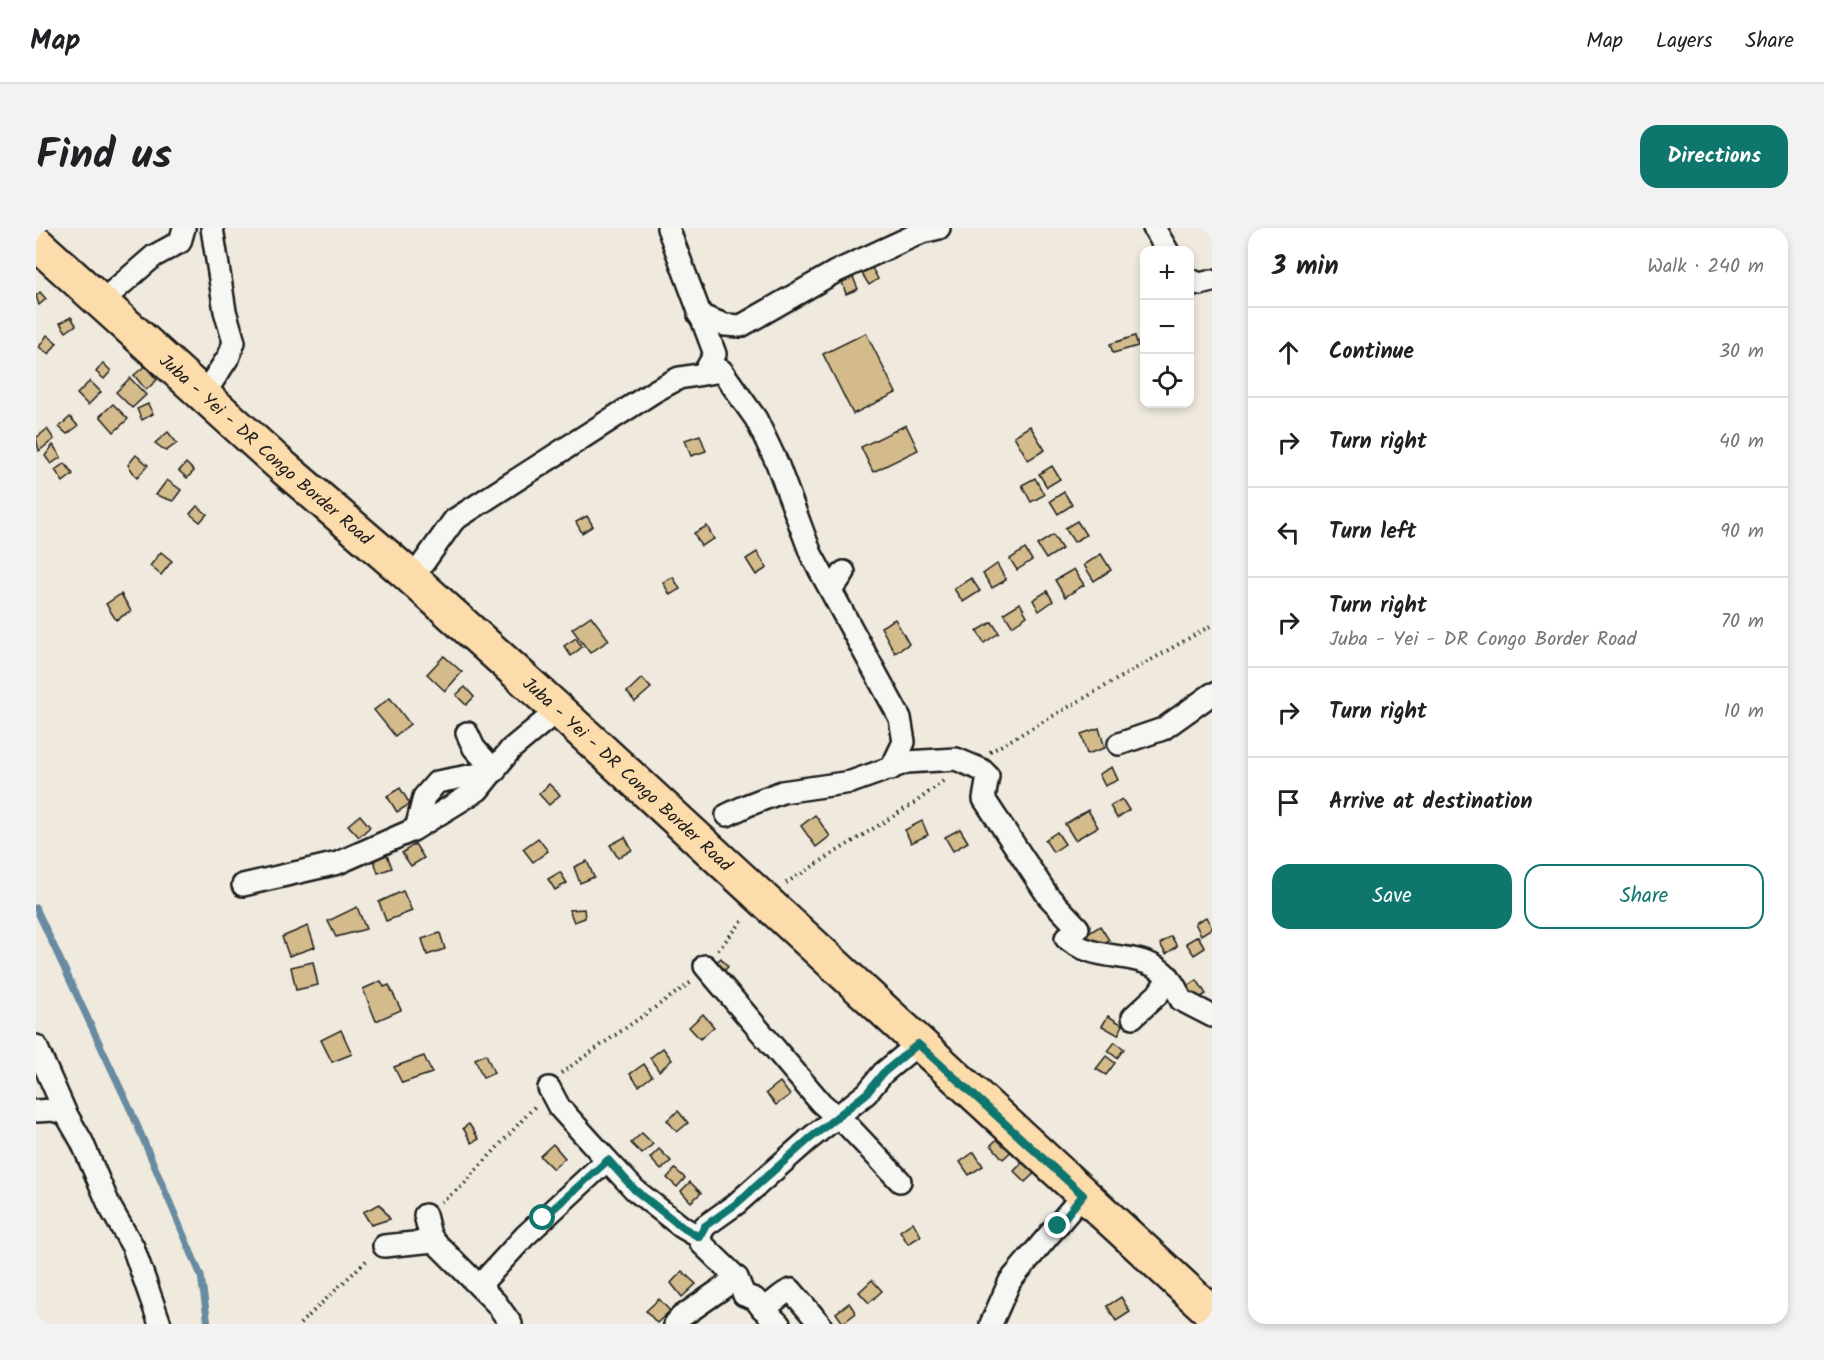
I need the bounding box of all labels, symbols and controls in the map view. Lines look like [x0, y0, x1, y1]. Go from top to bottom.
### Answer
text: Map [30, 19, 81, 64]
text: Map [1586, 25, 1623, 58]
text: Layers [1656, 25, 1712, 58]
text: Share [1745, 25, 1794, 58]
text: Find us [36, 123, 172, 190]
button: Directions [1640, 125, 1788, 188]
map controls [1140, 246, 1194, 408]
button: + [1140, 246, 1194, 300]
text: 3 min [1272, 246, 1339, 288]
text: Walk · 240 m [1647, 251, 1764, 283]
button: − [1140, 300, 1194, 354]
text: Continue [1329, 335, 1414, 370]
icon: ahead [1272, 336, 1305, 369]
text: 30 m [1719, 336, 1764, 368]
street label: Juba - Yei - DR Congo Border Road [152, 348, 379, 554]
button: locate [1140, 354, 1194, 408]
text: Turn right [1329, 425, 1427, 460]
icon: right [1272, 426, 1305, 459]
text: 40 m [1719, 426, 1764, 458]
text: Turn left [1329, 515, 1416, 550]
icon: left [1272, 516, 1305, 549]
text: 90 m [1720, 516, 1764, 548]
text: Turn right [1329, 589, 1427, 624]
icon: right [1272, 606, 1305, 639]
text: 70 m [1721, 606, 1764, 638]
text: Juba - Yei - DR Congo Border Road [1329, 624, 1637, 656]
street label: Juba - Yei - DR Congo Border Road [515, 671, 739, 880]
text: Turn right [1329, 695, 1427, 730]
icon: right [1272, 696, 1305, 729]
text: 10 m [1724, 696, 1764, 728]
text: Arrive at destination [1329, 785, 1532, 820]
icon: arrive [1272, 786, 1305, 819]
button: Save [1272, 864, 1512, 929]
button: Share [1524, 864, 1764, 929]
route start [529, 1204, 555, 1230]
route end [1044, 1212, 1070, 1238]

